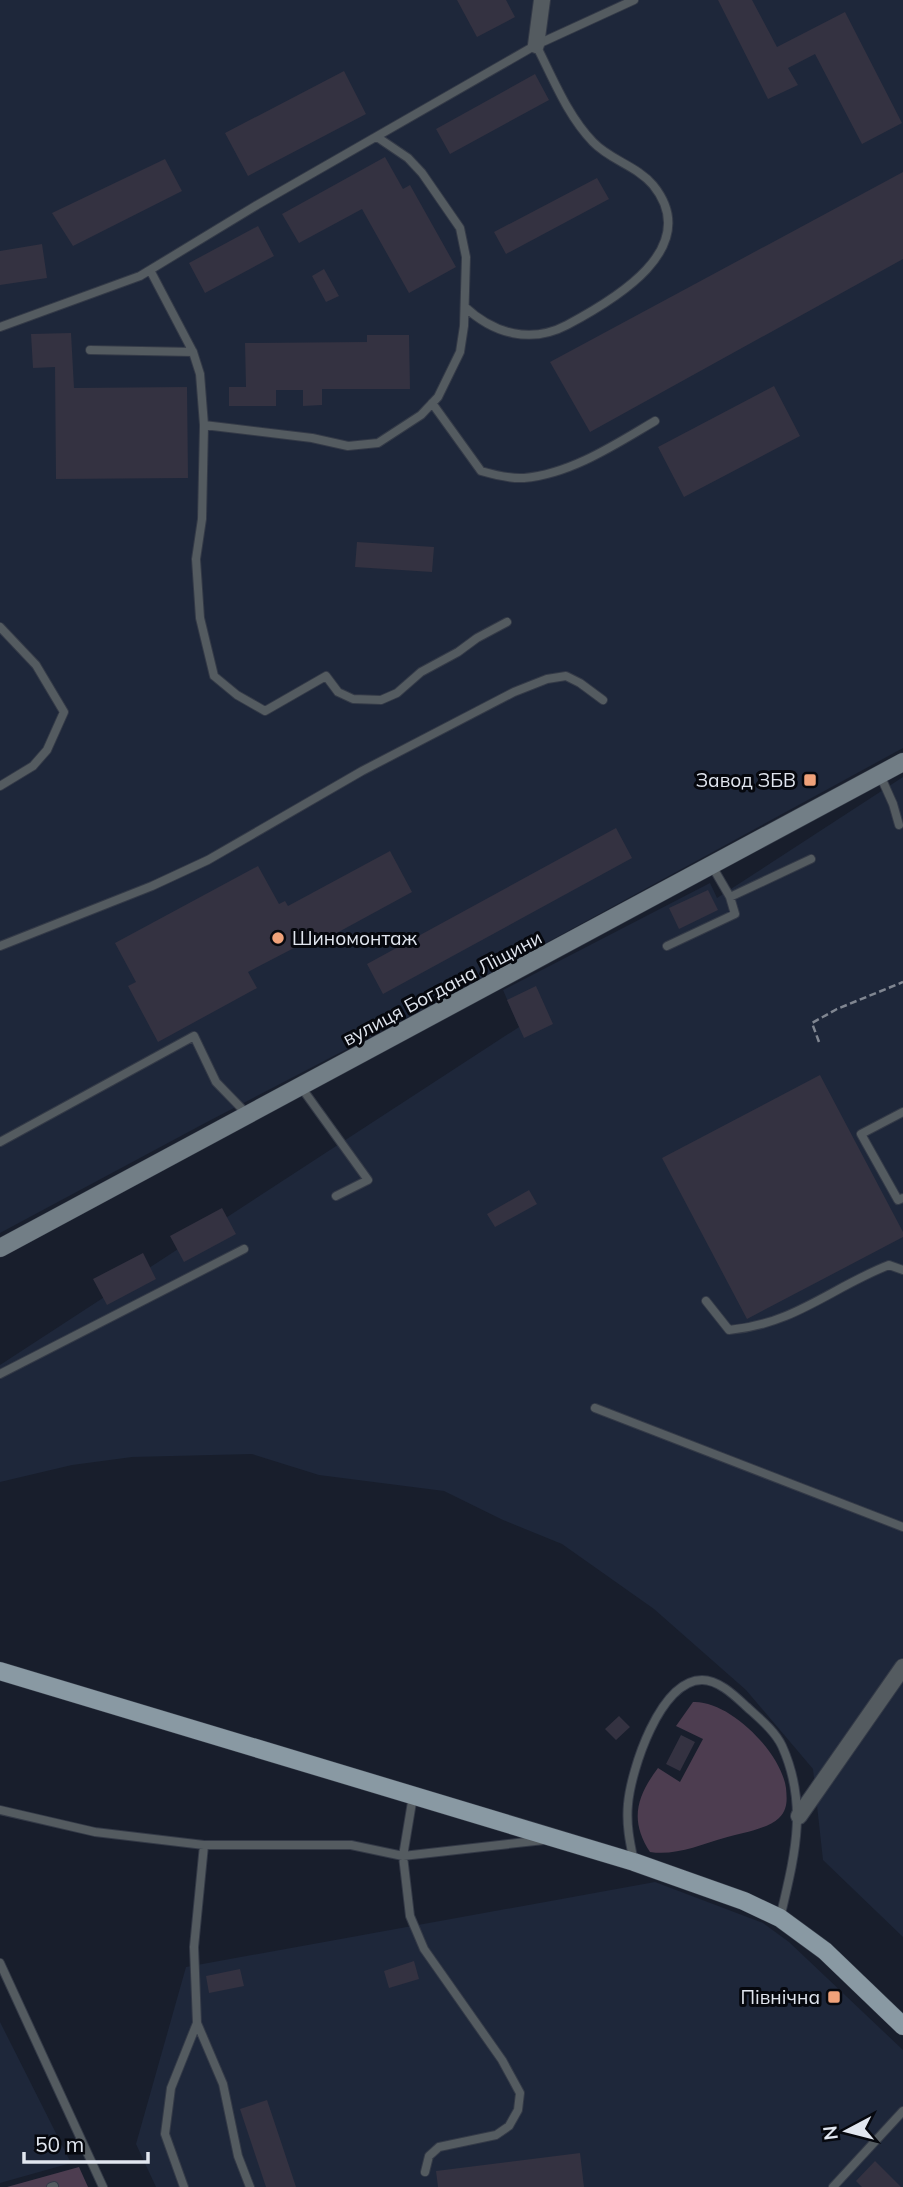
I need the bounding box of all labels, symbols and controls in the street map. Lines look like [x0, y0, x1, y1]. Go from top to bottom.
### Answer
place label: Завод ЗБВ [696, 768, 796, 792]
marker: Завод ЗБВ [802, 772, 818, 788]
street label: вулиця Богдана Ліщини [338, 925, 546, 1051]
place label: Шиномонтаж [292, 926, 418, 950]
marker: Шиномонтаж [270, 930, 286, 946]
place label: Північна [740, 1985, 820, 2009]
marker: Північна [826, 1989, 842, 2005]
north arrow [812, 2096, 882, 2166]
scale bar [24, 2120, 149, 2164]
text: N [817, 2124, 843, 2142]
text: 50 m [35, 2131, 84, 2157]

